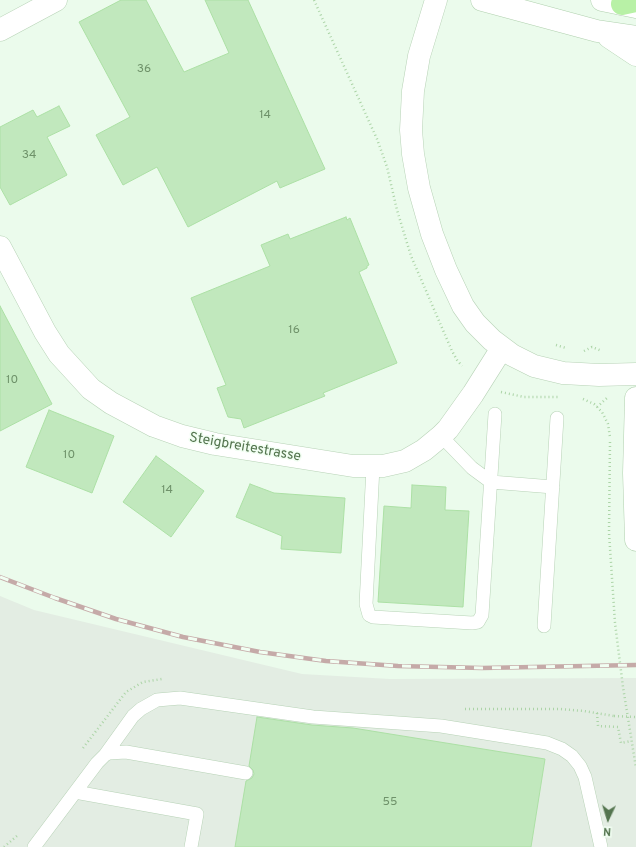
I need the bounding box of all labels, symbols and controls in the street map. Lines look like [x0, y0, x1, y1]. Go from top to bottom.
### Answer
house number: 36 [137, 63, 151, 77]
house number: 14 [259, 109, 271, 123]
house number: 34 [22, 149, 36, 163]
house number: 16 [288, 324, 300, 338]
house number: 10 [6, 374, 18, 388]
street label: Steigbreitestrasse [188, 430, 302, 466]
house number: 10 [63, 449, 75, 463]
house number: 14 [161, 484, 173, 498]
house number: 55 [383, 796, 397, 810]
north arrow [588, 799, 628, 839]
text: N [603, 824, 612, 838]

